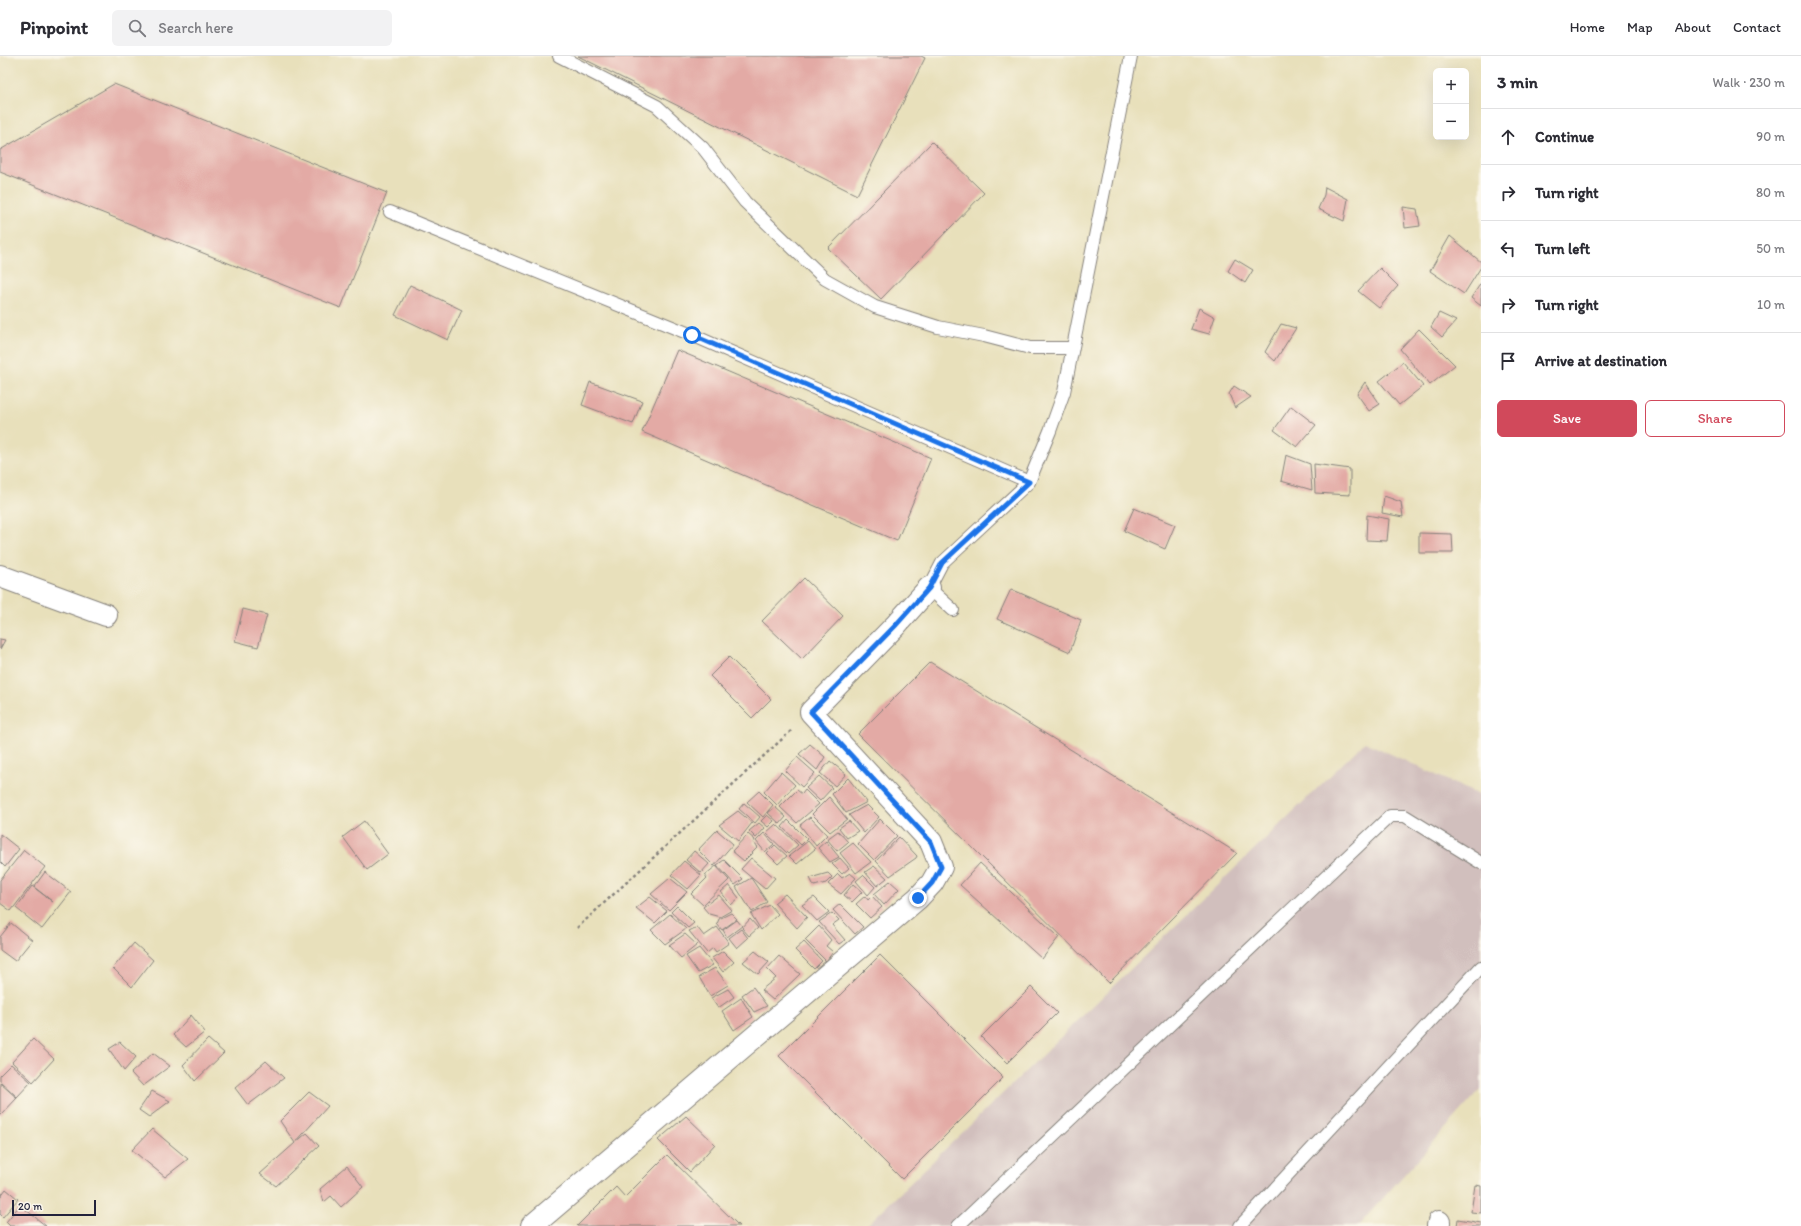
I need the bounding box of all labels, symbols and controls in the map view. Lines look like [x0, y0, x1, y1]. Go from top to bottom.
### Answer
search box [112, 10, 392, 46]
text: Pinpoint [20, 16, 88, 39]
icon: search [126, 17, 148, 39]
text: Search here [158, 19, 233, 37]
text: Home [1570, 19, 1605, 36]
text: Map [1627, 19, 1653, 36]
text: About [1675, 19, 1711, 36]
text: Contact [1733, 19, 1781, 36]
map controls [1433, 68, 1469, 140]
button: + [1433, 68, 1469, 104]
text: 3 min [1497, 72, 1538, 92]
text: Walk · 230 m [1713, 75, 1785, 90]
button: − [1433, 104, 1469, 140]
icon: ahead [1497, 126, 1519, 148]
text: Continue [1535, 128, 1594, 146]
text: 90 m [1756, 129, 1785, 144]
icon: right [1497, 182, 1519, 204]
text: Turn right [1535, 184, 1599, 202]
text: 80 m [1756, 185, 1785, 200]
icon: left [1497, 238, 1519, 260]
text: Turn left [1535, 240, 1590, 258]
text: 50 m [1756, 241, 1785, 256]
icon: right [1497, 294, 1519, 316]
text: Turn right [1535, 296, 1599, 314]
text: 10 m [1757, 297, 1785, 312]
route start [683, 326, 701, 344]
icon: arrive [1497, 350, 1519, 372]
text: Arrive at destination [1535, 352, 1667, 370]
button: Save [1497, 400, 1637, 437]
button: Share [1645, 400, 1785, 437]
route end [909, 889, 927, 907]
scale bar [12, 1198, 96, 1217]
text: 20 m [18, 1200, 42, 1213]

